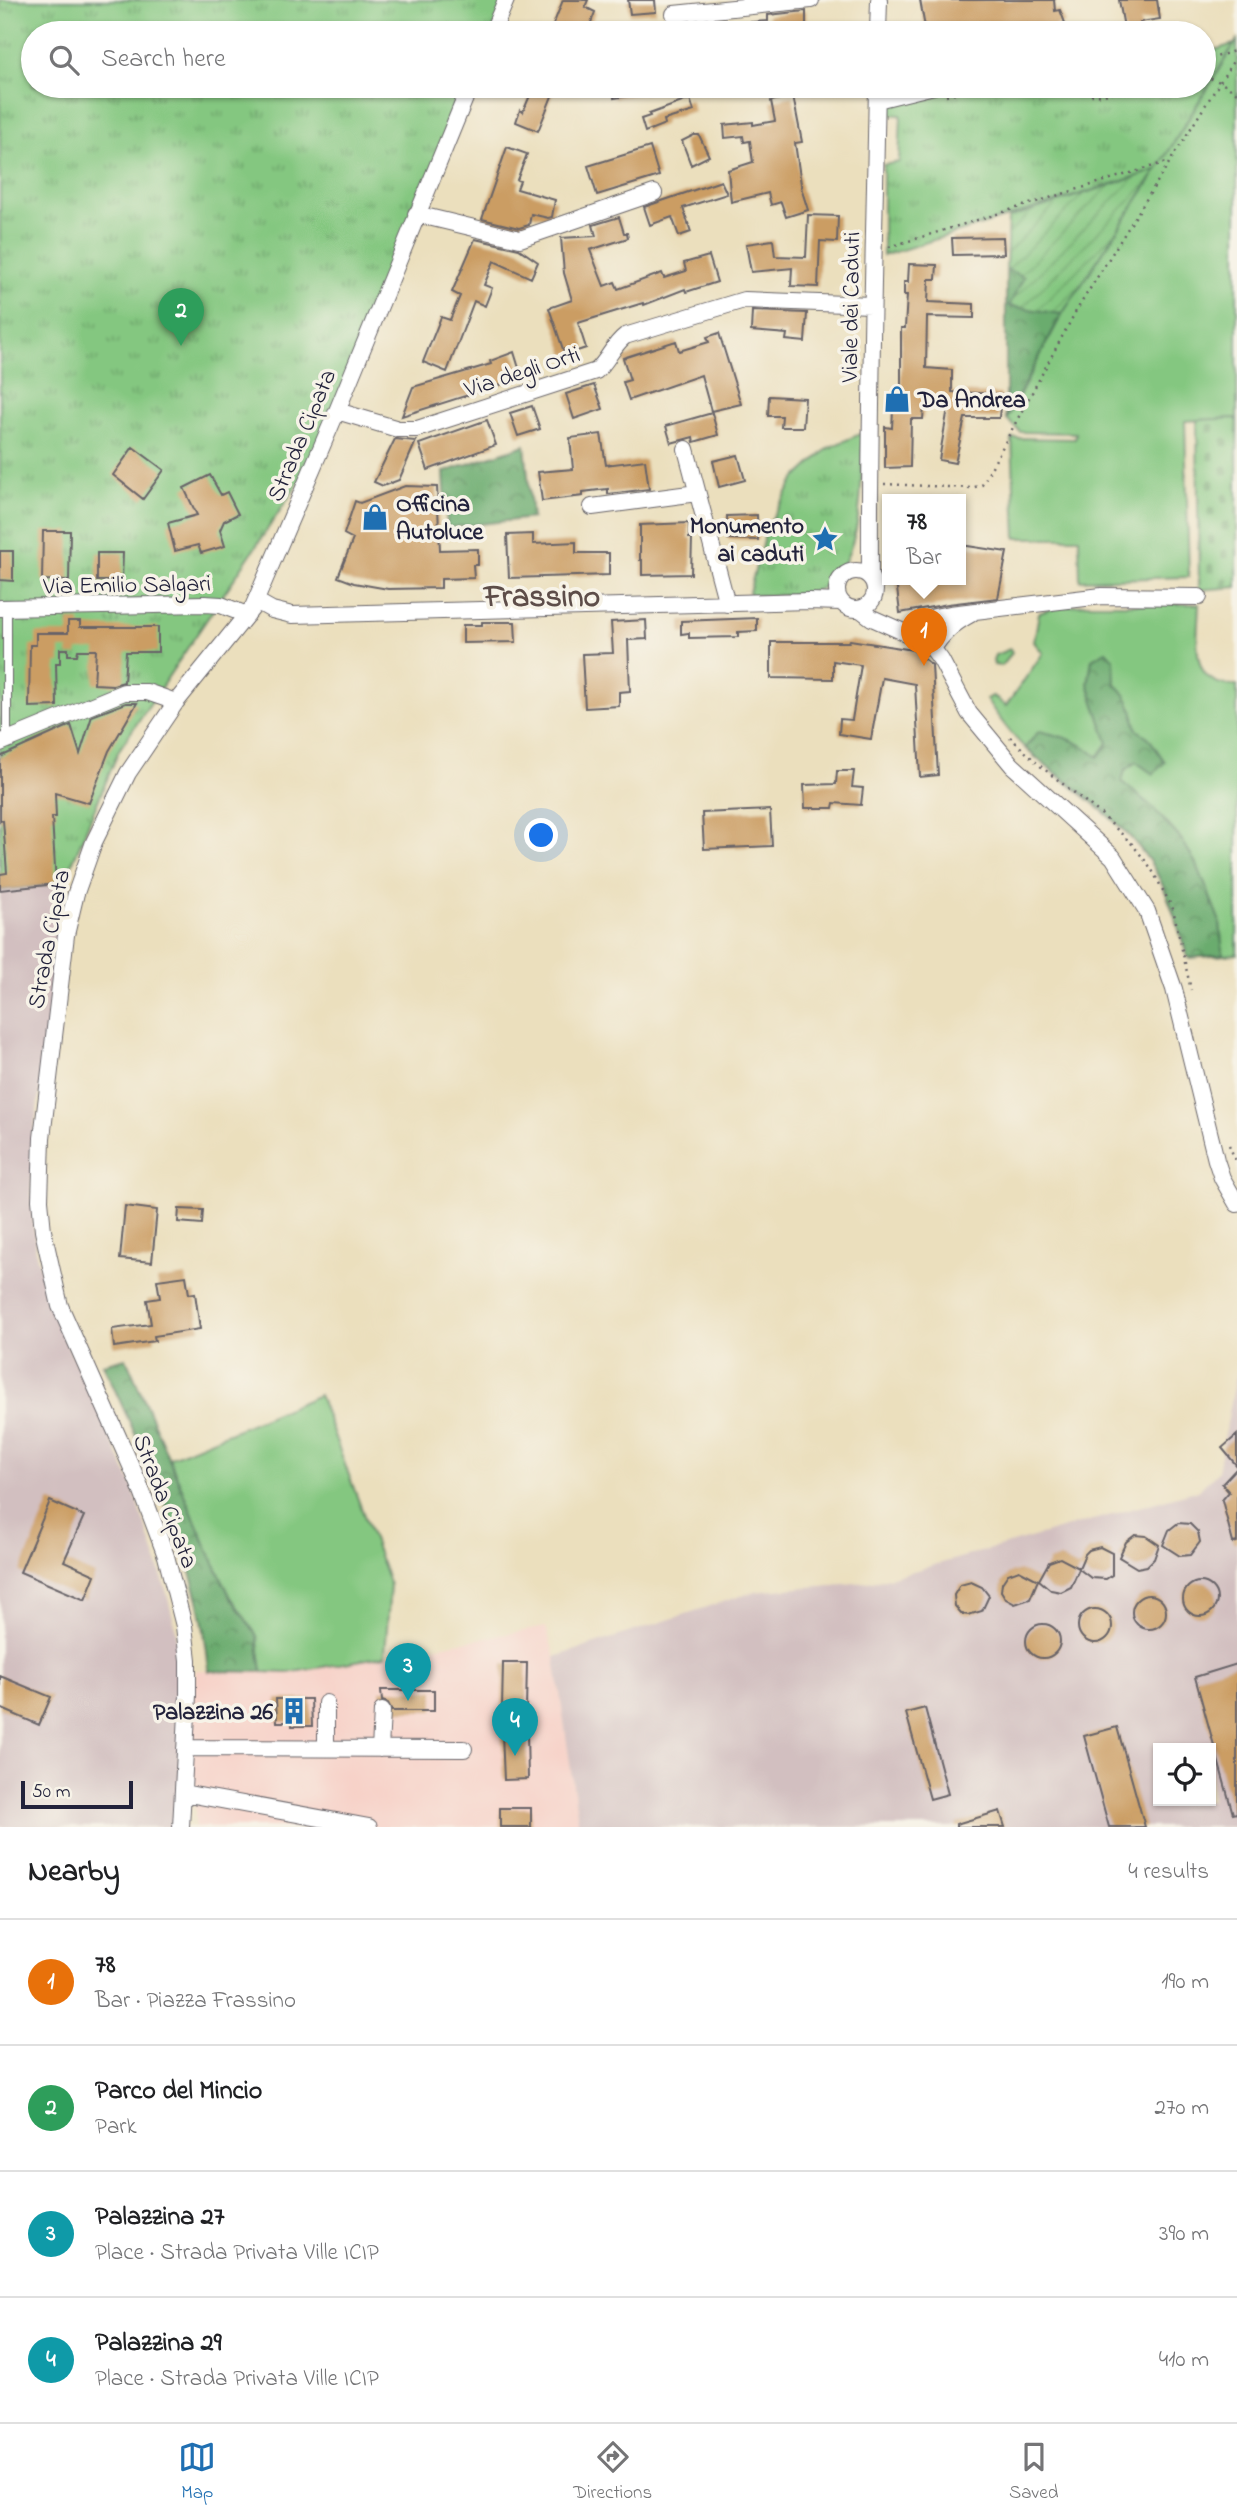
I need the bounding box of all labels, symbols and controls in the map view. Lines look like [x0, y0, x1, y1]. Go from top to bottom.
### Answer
search box [21, 21, 1216, 98]
icon: search [45, 41, 83, 79]
text: Search here [101, 41, 226, 79]
street label: Viale dei Caduti [834, 231, 871, 384]
pin: 2 [158, 288, 204, 346]
street label: Via degli Orti [459, 338, 585, 409]
street label: Strada Cipata [260, 364, 347, 508]
shop icon: Da Andrea [882, 384, 912, 414]
place label: Da Andrea [917, 384, 1026, 419]
place label: Officina Autoluce [396, 488, 485, 551]
popup [882, 494, 966, 585]
shop icon: Officina Autoluce [360, 502, 390, 532]
text: 78 [906, 504, 927, 542]
place label: Monumento ai caduti [690, 510, 804, 573]
place icon: Monumento ai caduti [810, 524, 840, 554]
text: Bar [906, 542, 942, 575]
street label: Via Emilio Salgari [42, 568, 211, 605]
district label: Frassino [482, 575, 600, 622]
pin: 1 [901, 608, 947, 666]
your location [524, 818, 558, 852]
street label: Strada Cipata [20, 867, 81, 1012]
street label: Strada Cipata [122, 1430, 205, 1574]
pin: 3 [385, 1643, 431, 1701]
place label: Palazzina 26 [153, 1696, 273, 1731]
building icon: Palazzina 26 [279, 1696, 309, 1726]
pin: 4 [492, 1698, 538, 1756]
map controls [1153, 1743, 1216, 1806]
button: locate [1153, 1743, 1216, 1806]
scale bar [21, 1778, 133, 1810]
text: 50 m [32, 1779, 71, 1806]
text: Nearby [28, 1851, 120, 1895]
text: 4 results [1128, 1856, 1209, 1889]
text: 78 [95, 1947, 115, 1985]
text: 1 [47, 1966, 55, 1999]
text: 190 m [1161, 1966, 1209, 1999]
text: Bar · Piazza Frassino [95, 1985, 296, 2018]
text: Parco del Mincio [95, 2073, 262, 2111]
text: 2 [45, 2092, 57, 2125]
text: 270 m [1155, 2092, 1209, 2125]
text: Park [95, 2111, 137, 2144]
text: Palazzina 27 [95, 2199, 224, 2237]
text: 3 [46, 2218, 56, 2251]
text: 390 m [1159, 2218, 1209, 2251]
text: Place · Strada Privata Ville ICIP [95, 2237, 379, 2270]
text: Palazzina 29 [95, 2325, 222, 2363]
text: 4 [46, 2344, 56, 2377]
text: 410 m [1159, 2344, 1209, 2377]
text: Place · Strada Privata Ville ICIP [95, 2363, 379, 2396]
tab: Map [178, 2438, 216, 2507]
tab: Directions [573, 2438, 652, 2507]
tab: Saved [1009, 2438, 1059, 2507]

